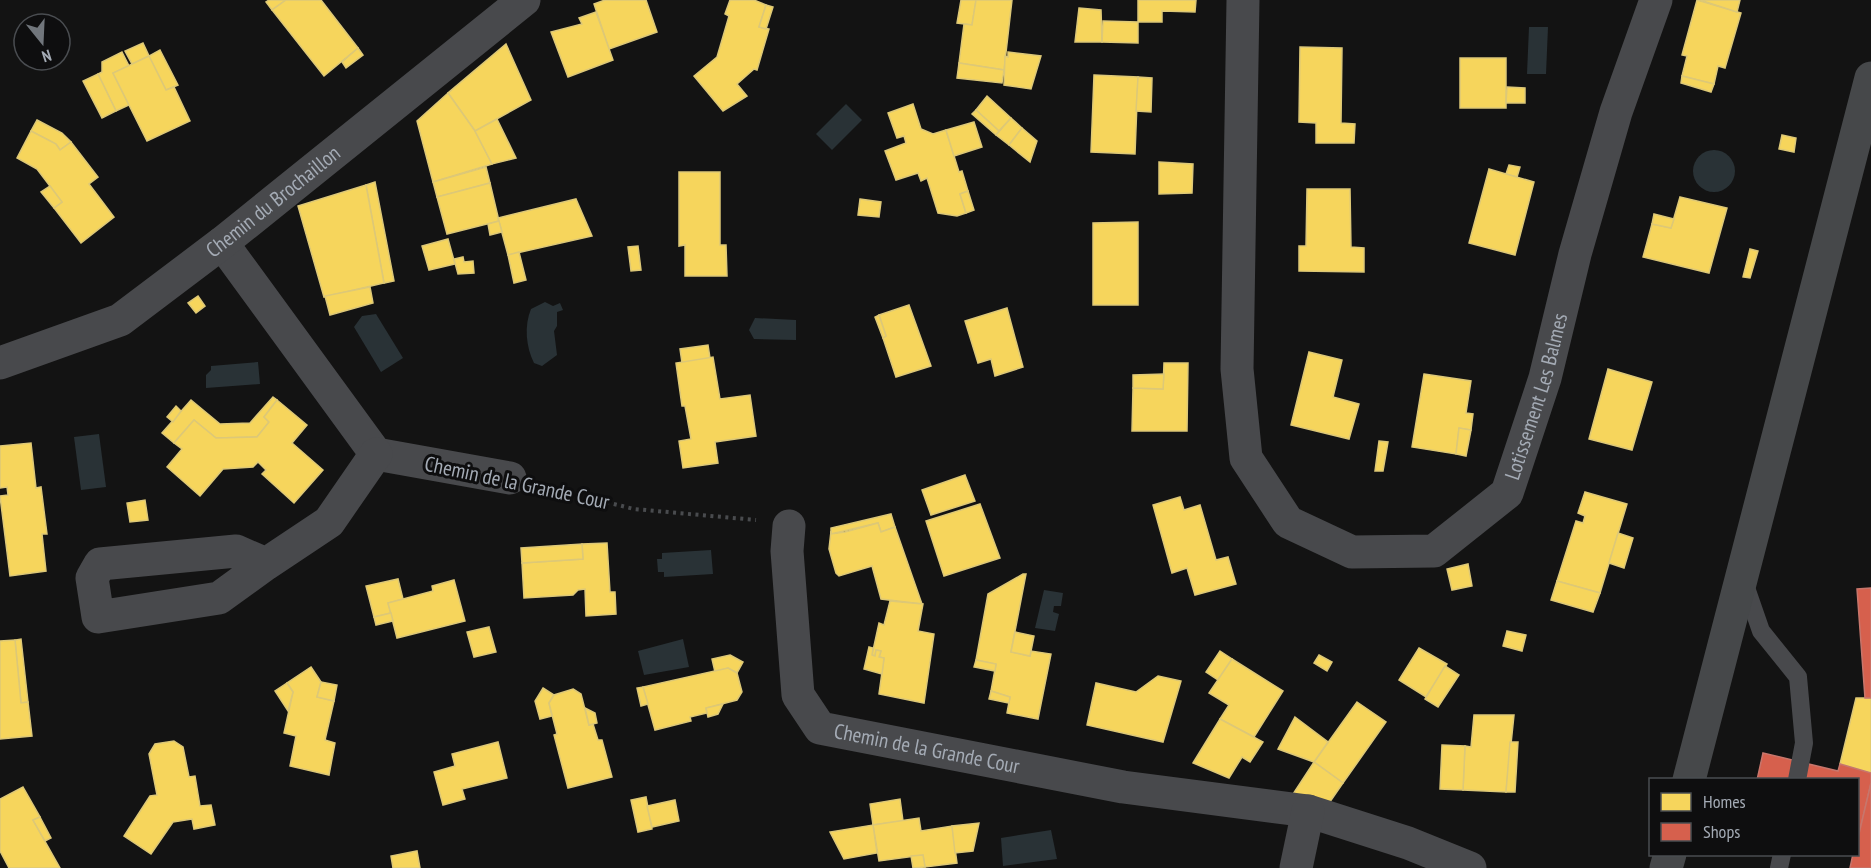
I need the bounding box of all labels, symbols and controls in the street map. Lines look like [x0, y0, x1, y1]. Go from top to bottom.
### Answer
north arrow [12, 12, 72, 72]
text: N [39, 45, 54, 67]
street label: Chemin du Brochaillon [200, 139, 346, 263]
street label: Lotissement Les Balmes [1498, 310, 1573, 483]
street label: Chemin de la Grande Cour [422, 450, 612, 515]
street label: Chemin de la Grande Cour [832, 717, 1022, 780]
legend [1649, 778, 1859, 856]
text: Homes [1703, 790, 1746, 813]
text: Shops [1703, 820, 1740, 843]

